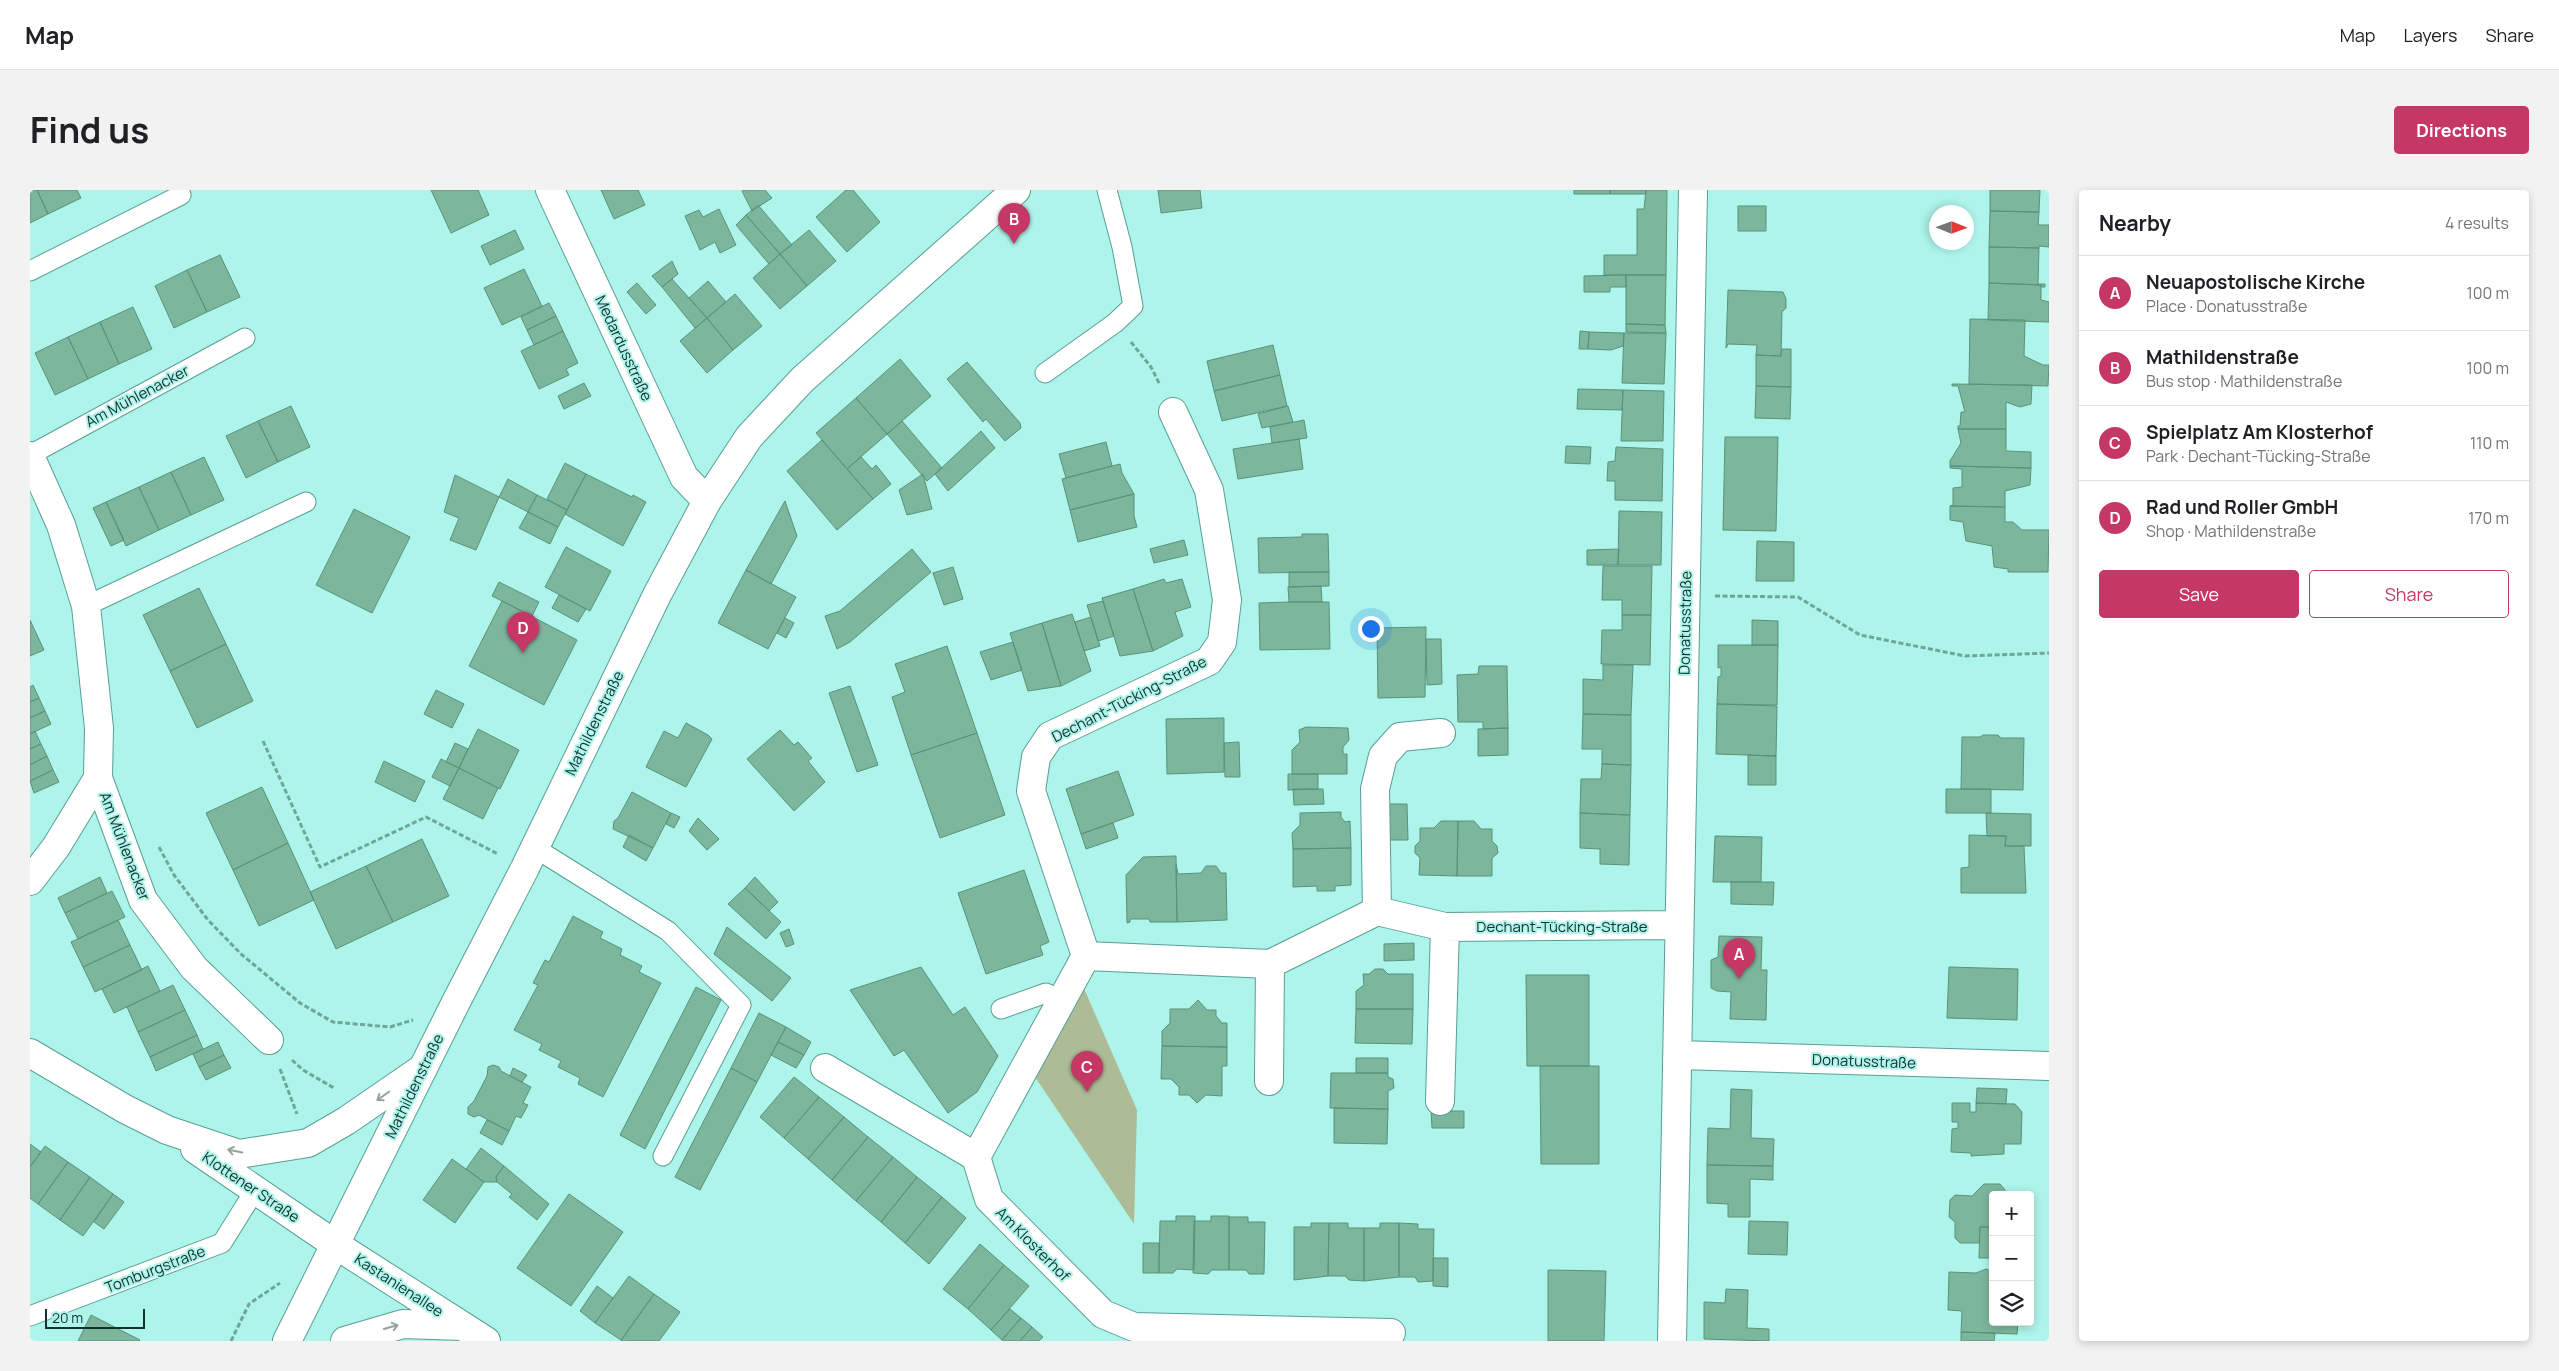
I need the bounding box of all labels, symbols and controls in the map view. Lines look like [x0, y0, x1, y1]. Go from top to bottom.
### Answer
text: Map [25, 18, 74, 51]
text: Map [2340, 23, 2375, 47]
text: Layers [2403, 23, 2457, 47]
text: Share [2485, 23, 2534, 47]
text: Find us [30, 106, 149, 154]
button: Directions [2394, 106, 2529, 154]
pin: B [998, 203, 1030, 244]
north arrow [1929, 205, 1974, 250]
text: Nearby [2099, 209, 2171, 237]
text: 4 results [2445, 212, 2509, 234]
text: Neuapostolische Kirche [2146, 269, 2365, 295]
text: A [2110, 282, 2120, 304]
text: 100 m [2466, 282, 2509, 304]
street label: Medardusstraße [590, 292, 658, 405]
text: Place · Donatusstraße [2146, 295, 2307, 317]
text: Mathildenstraße [2146, 344, 2299, 370]
text: B [2110, 357, 2120, 379]
text: 100 m [2466, 357, 2509, 379]
street label: Am Mühlenacker [81, 360, 193, 432]
text: Bus stop · Mathildenstraße [2146, 370, 2342, 392]
text: Spielplatz Am Klosterhof [2146, 419, 2373, 445]
text: C [2109, 432, 2121, 454]
text: 110 m [2470, 432, 2509, 454]
text: Park · Dechant-Tücking-Straße [2146, 445, 2371, 467]
text: Rad und Roller GmbH [2146, 494, 2338, 520]
text: D [2109, 507, 2121, 529]
text: 170 m [2468, 507, 2509, 529]
text: Shop · Mathildenstraße [2146, 520, 2316, 542]
button: Save [2099, 570, 2299, 618]
button: Share [2309, 570, 2509, 618]
street label: Donatusstraße [1674, 571, 1696, 675]
pin: D [507, 612, 539, 653]
your location [1358, 616, 1384, 642]
street label: Dechant-Tücking-Straße [1048, 651, 1210, 747]
street label: Mathildenstraße [560, 667, 629, 779]
street label: Am Mühlenacker [95, 789, 156, 904]
street label: Dechant-Tücking-Straße [1476, 916, 1648, 937]
pin: A [1723, 938, 1755, 979]
street label: Mathildenstraße [380, 1030, 449, 1142]
street label: Donatusstraße [1812, 1049, 1917, 1073]
pin: C [1071, 1051, 1103, 1092]
one-way arrow [376, 1091, 390, 1101]
one-way arrow [228, 1146, 244, 1156]
street label: Klottener Straße [198, 1147, 304, 1228]
map controls [1989, 1191, 2034, 1326]
button: + [1989, 1191, 2034, 1236]
street label: Am Klosterhof [991, 1202, 1075, 1286]
button: − [1989, 1236, 2034, 1281]
street label: Tomburgstraße [102, 1240, 209, 1298]
street label: Kastanienallee [350, 1248, 448, 1322]
button: layers [1989, 1281, 2034, 1326]
scale bar [45, 1306, 145, 1329]
text: 20 m [52, 1308, 83, 1327]
one-way arrow [383, 1322, 399, 1332]

